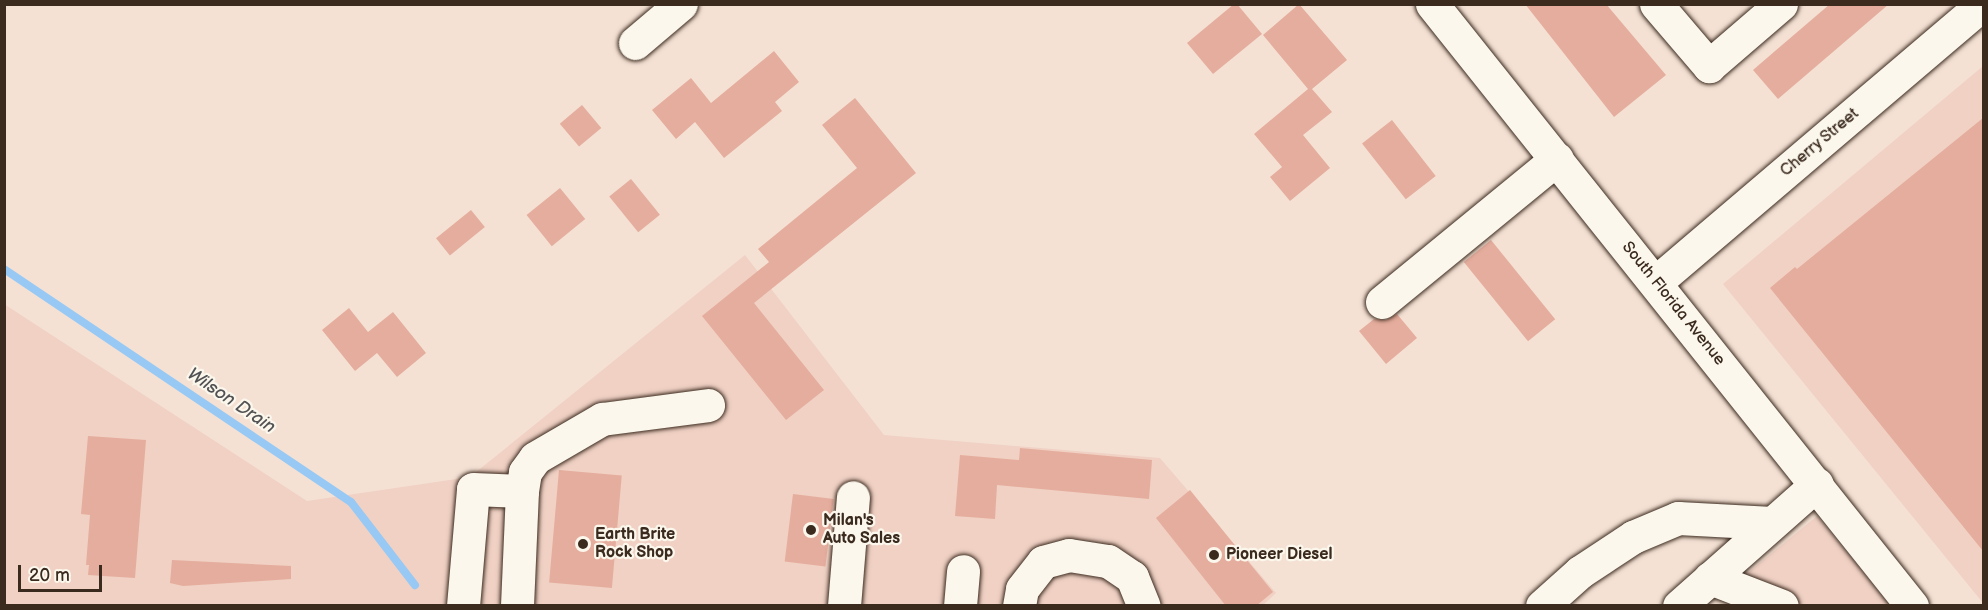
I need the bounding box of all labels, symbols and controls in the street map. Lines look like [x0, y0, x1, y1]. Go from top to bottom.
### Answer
street label: Cherry Street [1776, 104, 1864, 182]
street label: South Florida Avenue [1617, 238, 1729, 370]
water label: Wilson Drain [183, 364, 279, 438]
place label: Milan's Auto Sales [823, 511, 900, 549]
marker: Milan's Auto Sales [804, 523, 818, 537]
place label: Earth Brite Rock Shop [595, 525, 675, 563]
marker: Earth Brite Rock Shop [576, 537, 590, 551]
place label: Pioneer Diesel [1226, 545, 1332, 565]
marker: Pioneer Diesel [1207, 548, 1221, 562]
scale bar [21, 553, 105, 591]
text: 20 m [29, 565, 70, 586]

